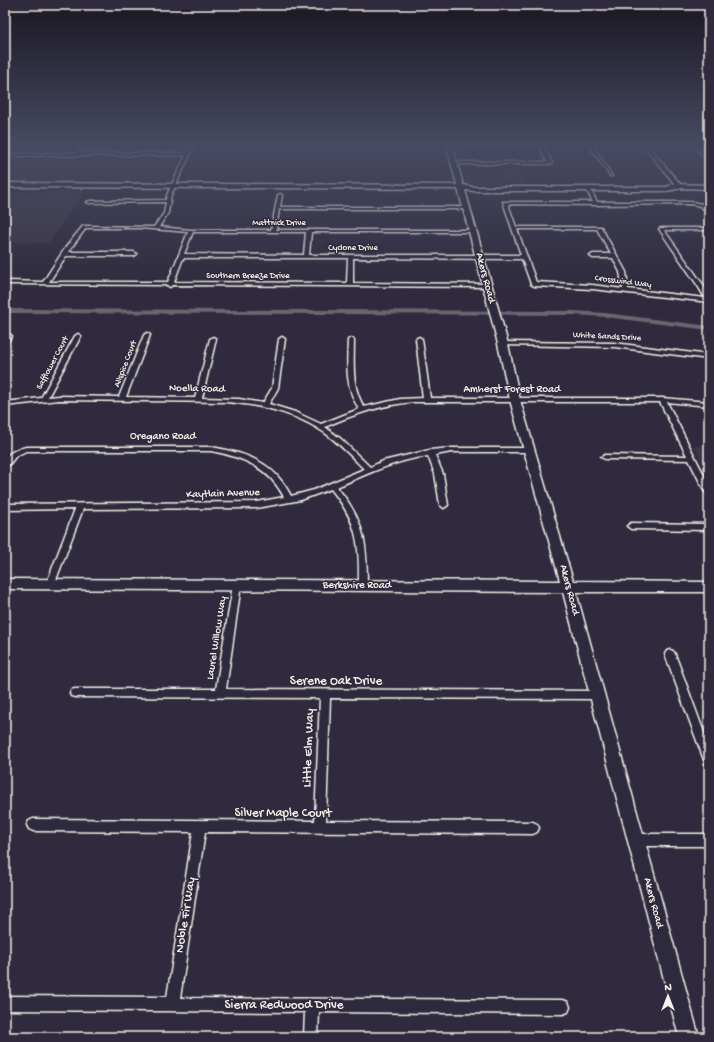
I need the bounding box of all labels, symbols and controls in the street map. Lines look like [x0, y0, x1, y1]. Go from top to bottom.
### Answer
street label: Mattnick Drive [252, 218, 306, 229]
street label: Cyclone Drive [328, 243, 378, 254]
street label: Akers Road [473, 251, 498, 306]
street label: Southern Breeze Drive [206, 271, 290, 282]
street label: Crosswind Way [594, 273, 653, 291]
street label: White Sands Drive [572, 330, 642, 344]
street label: Safflower Court [34, 333, 72, 392]
street label: Allspice Court [112, 338, 140, 389]
street label: Noella Road [169, 383, 227, 396]
street label: Amherst Forest Road [463, 384, 562, 396]
street label: Oregano Road [130, 431, 198, 443]
street label: Kaytlain Avenue [186, 487, 260, 501]
street label: Akers Road [557, 563, 582, 618]
street label: Berkshire Road [322, 580, 393, 592]
street label: Laurel Willow Way [204, 595, 230, 681]
street label: Serene Oak Drive [290, 674, 382, 689]
street label: Little Elm Way [300, 708, 318, 788]
street label: Silver Maple Court [235, 806, 333, 821]
street label: Noble Fir Way [173, 875, 199, 954]
street label: Akers Road [641, 876, 666, 931]
north arrow [648, 976, 688, 1016]
text: N [664, 982, 672, 994]
street label: Sierra Redwood Drive [225, 998, 344, 1013]

